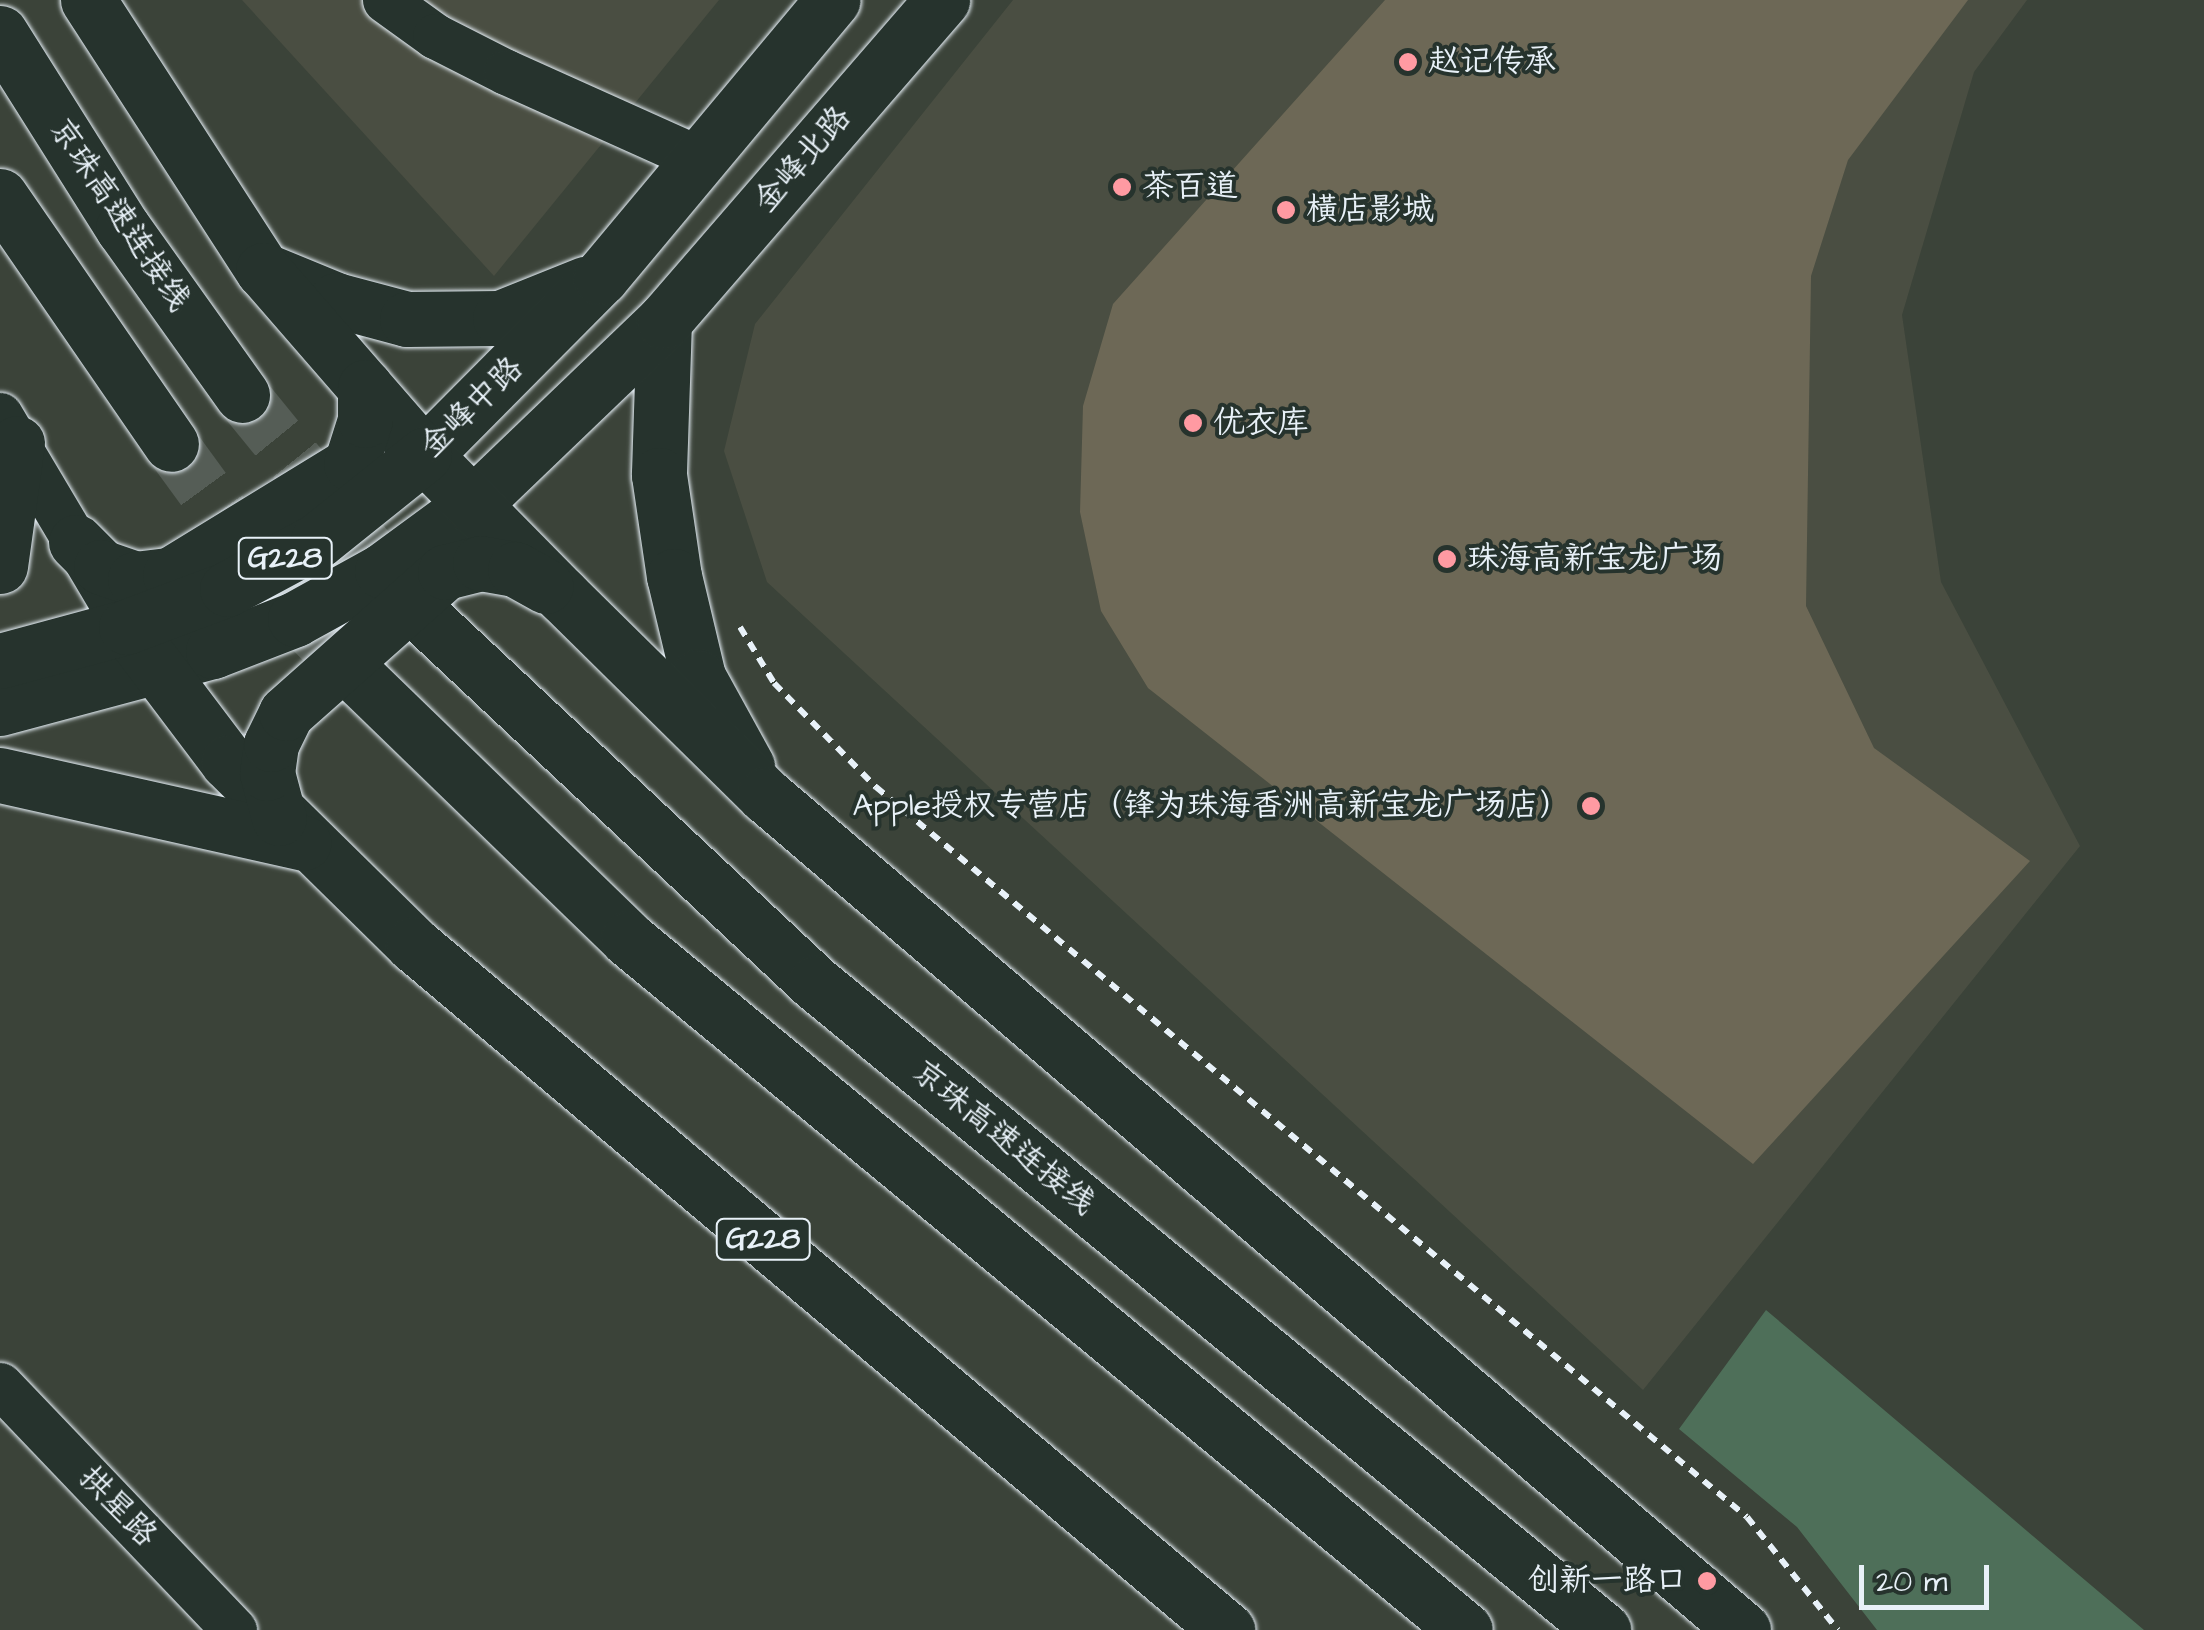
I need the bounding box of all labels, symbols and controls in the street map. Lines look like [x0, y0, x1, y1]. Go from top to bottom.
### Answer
place label: 赵记传承 [1428, 43, 1556, 81]
marker: 赵记传承 [1397, 51, 1419, 73]
street label: 金峰北路 [747, 99, 859, 221]
street label: 京珠高速连接线 [40, 111, 198, 319]
place label: 茶百道 [1142, 168, 1238, 206]
marker: 茶百道 [1111, 176, 1133, 198]
place label: 横店影城 [1306, 191, 1434, 229]
marker: 横店影城 [1275, 199, 1297, 221]
street label: 金峰中路 [413, 350, 531, 466]
place label: 优衣库 [1213, 404, 1309, 442]
marker: 优衣库 [1182, 412, 1204, 434]
road number: G228 [238, 533, 332, 583]
place label: 珠海高新宝龙广场 [1467, 540, 1723, 578]
marker: 珠海高新宝龙广场 [1436, 548, 1458, 570]
place label: Apple授权专营店（锋为珠海香洲高新宝龙广场店） [853, 787, 1571, 825]
marker: Apple授权专营店（锋为珠海香洲高新宝龙广场店） [1580, 795, 1602, 817]
street label: 京珠高速连接线 [904, 1053, 1102, 1223]
road number: G228 [716, 1214, 810, 1264]
street label: 拱星路 [70, 1459, 164, 1555]
scale bar [1864, 1545, 1994, 1607]
text: 20 m [1876, 1561, 1947, 1603]
place label: 创新一路口 [1527, 1562, 1687, 1600]
marker: 创新一路口 [1696, 1570, 1718, 1592]

